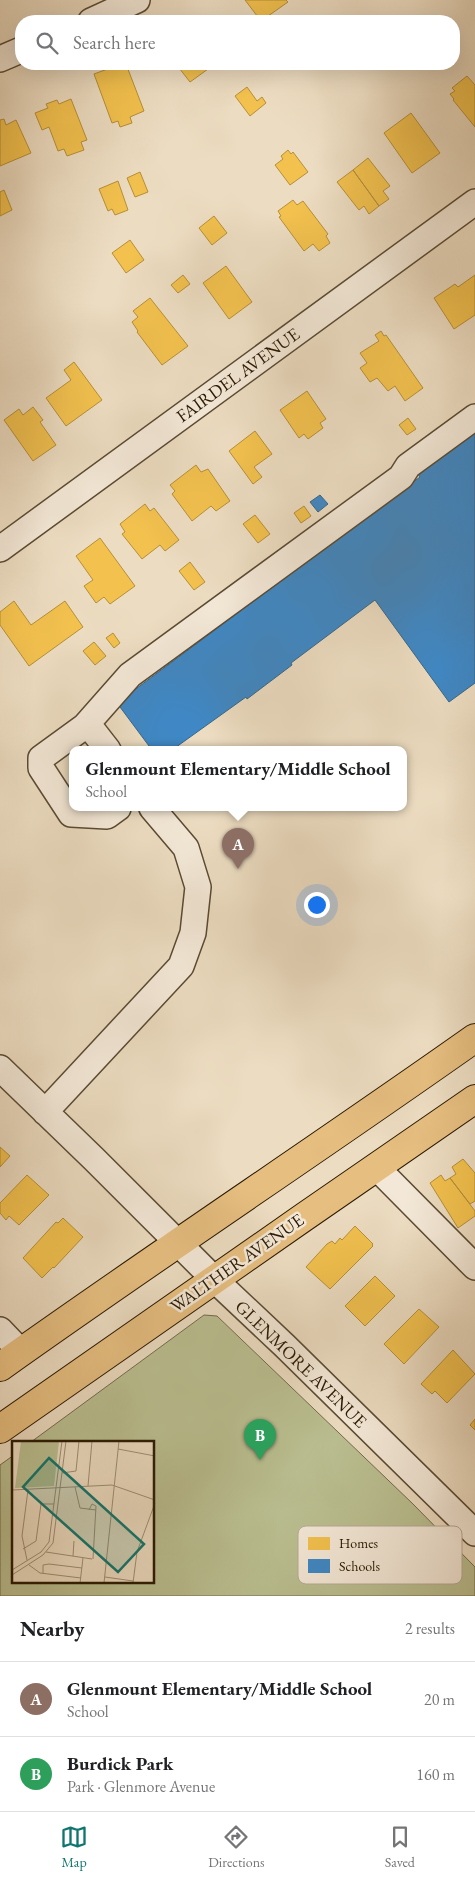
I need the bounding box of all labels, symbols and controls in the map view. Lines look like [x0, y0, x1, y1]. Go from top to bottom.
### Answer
search box [15, 15, 460, 70]
icon: search [33, 29, 61, 57]
text: Search here [73, 30, 155, 55]
street label: FAIRDEL AVENUE [171, 322, 304, 427]
popup [69, 746, 407, 811]
text: Glenmount Elementary/Middle School [85, 756, 391, 781]
text: School [85, 781, 127, 802]
pin: A [222, 828, 254, 869]
your location [304, 892, 330, 918]
street label: WALTHER AVENUE [165, 1208, 308, 1317]
street label: GLENMORE AVENUE [231, 1295, 372, 1433]
pin: B [244, 1419, 276, 1460]
inset map [12, 1441, 155, 1584]
legend [298, 1526, 462, 1584]
text: Homes [339, 1534, 379, 1552]
text: Schools [339, 1557, 380, 1575]
text: Nearby [20, 1615, 84, 1642]
text: 2 results [405, 1618, 455, 1639]
text: Glenmount Elementary/Middle School [67, 1676, 372, 1701]
text: A [30, 1689, 42, 1710]
text: 20 m [424, 1689, 455, 1710]
text: School [67, 1701, 109, 1722]
text: Burdick Park [67, 1751, 173, 1776]
text: B [31, 1764, 41, 1785]
text: 160 m [416, 1764, 455, 1785]
text: Park · Glenmore Avenue [67, 1776, 215, 1797]
tab: Map [60, 1823, 88, 1871]
tab: Directions [208, 1823, 265, 1871]
tab: Saved [385, 1823, 415, 1871]

